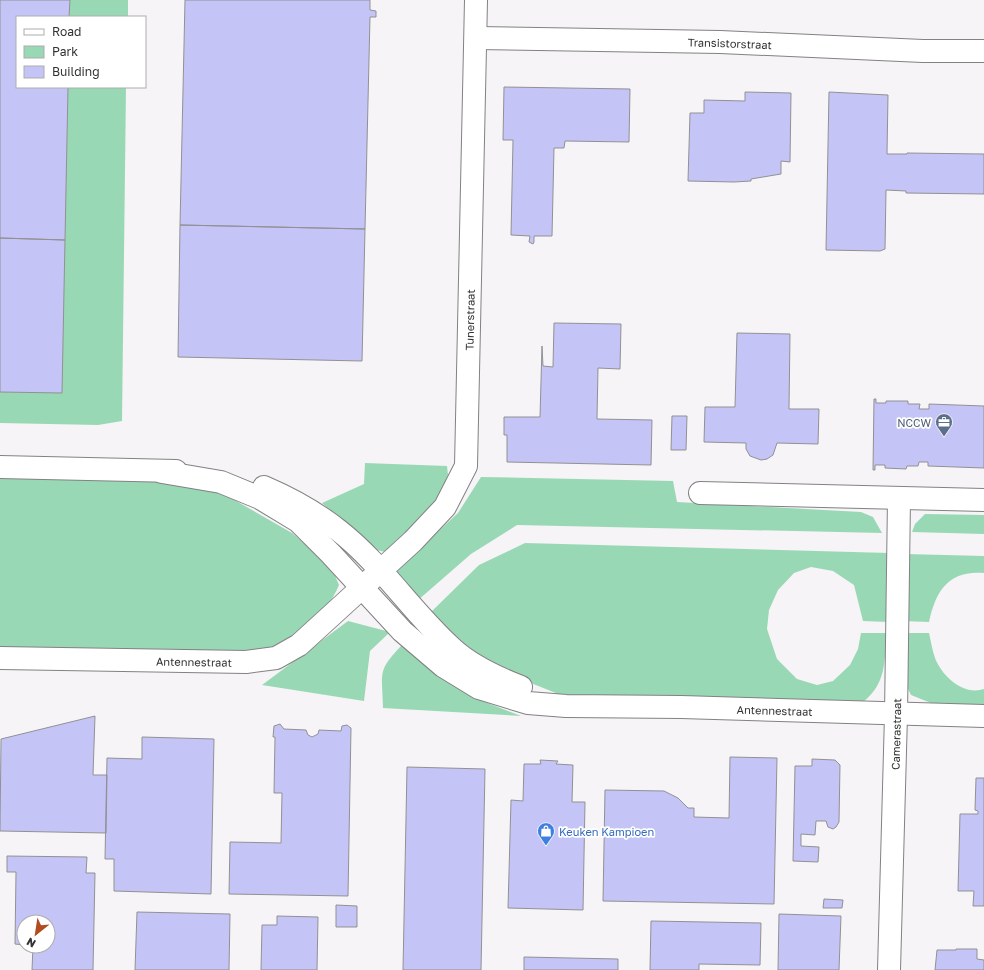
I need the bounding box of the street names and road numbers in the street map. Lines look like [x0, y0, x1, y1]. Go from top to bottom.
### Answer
street label: Transistorstraat [688, 35, 772, 51]
street label: Tunerstraat [462, 289, 476, 351]
street label: Antennestraat [156, 654, 232, 668]
street label: Camerastraat [888, 698, 903, 770]
street label: Antennestraat [737, 702, 813, 717]

